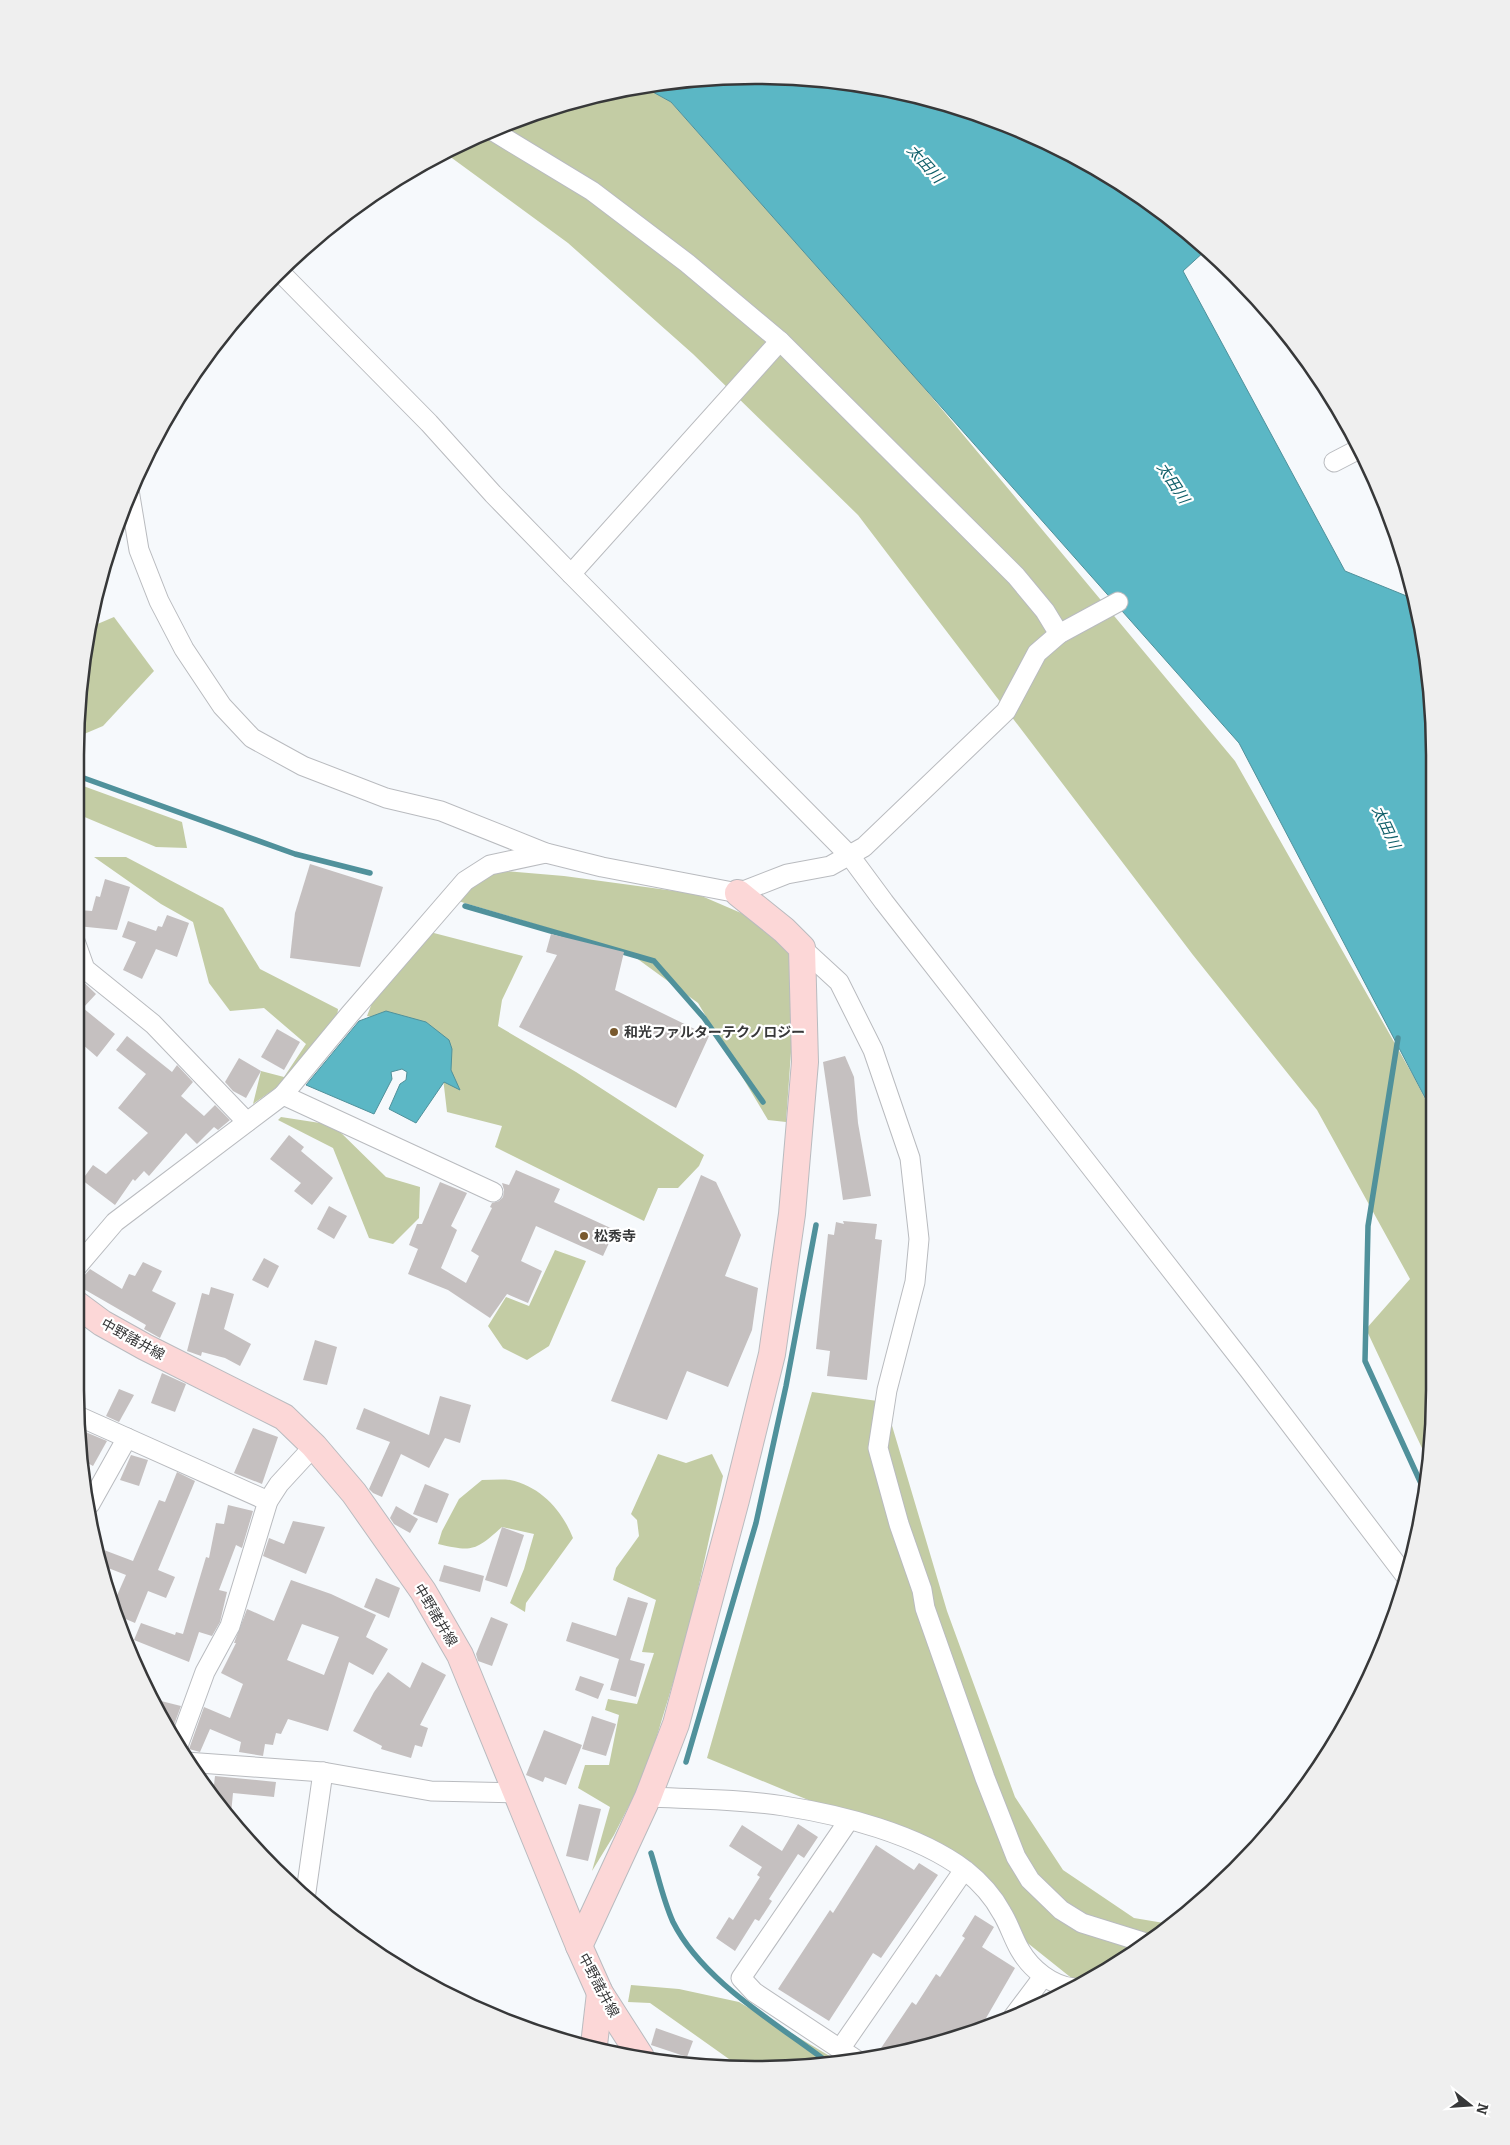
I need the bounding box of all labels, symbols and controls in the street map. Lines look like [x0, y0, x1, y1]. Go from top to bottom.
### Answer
water label: 太田川 [903, 141, 948, 188]
water label: 太田川 [1153, 459, 1194, 508]
water label: 太田川 [1368, 803, 1405, 853]
place label: 和光ファルターテクノロジー [624, 1024, 805, 1041]
marker: 和光ファルターテクノロジー [608, 1026, 620, 1038]
place label: 松秀寺 [594, 1228, 636, 1245]
marker: 松秀寺 [578, 1230, 590, 1242]
street label: 中野諸井線 [98, 1315, 167, 1364]
street label: 中野諸井線 [410, 1581, 461, 1650]
street label: 中野諸井線 [575, 1950, 622, 2020]
north arrow [1445, 2080, 1495, 2130]
text: N [1472, 2101, 1492, 2116]

